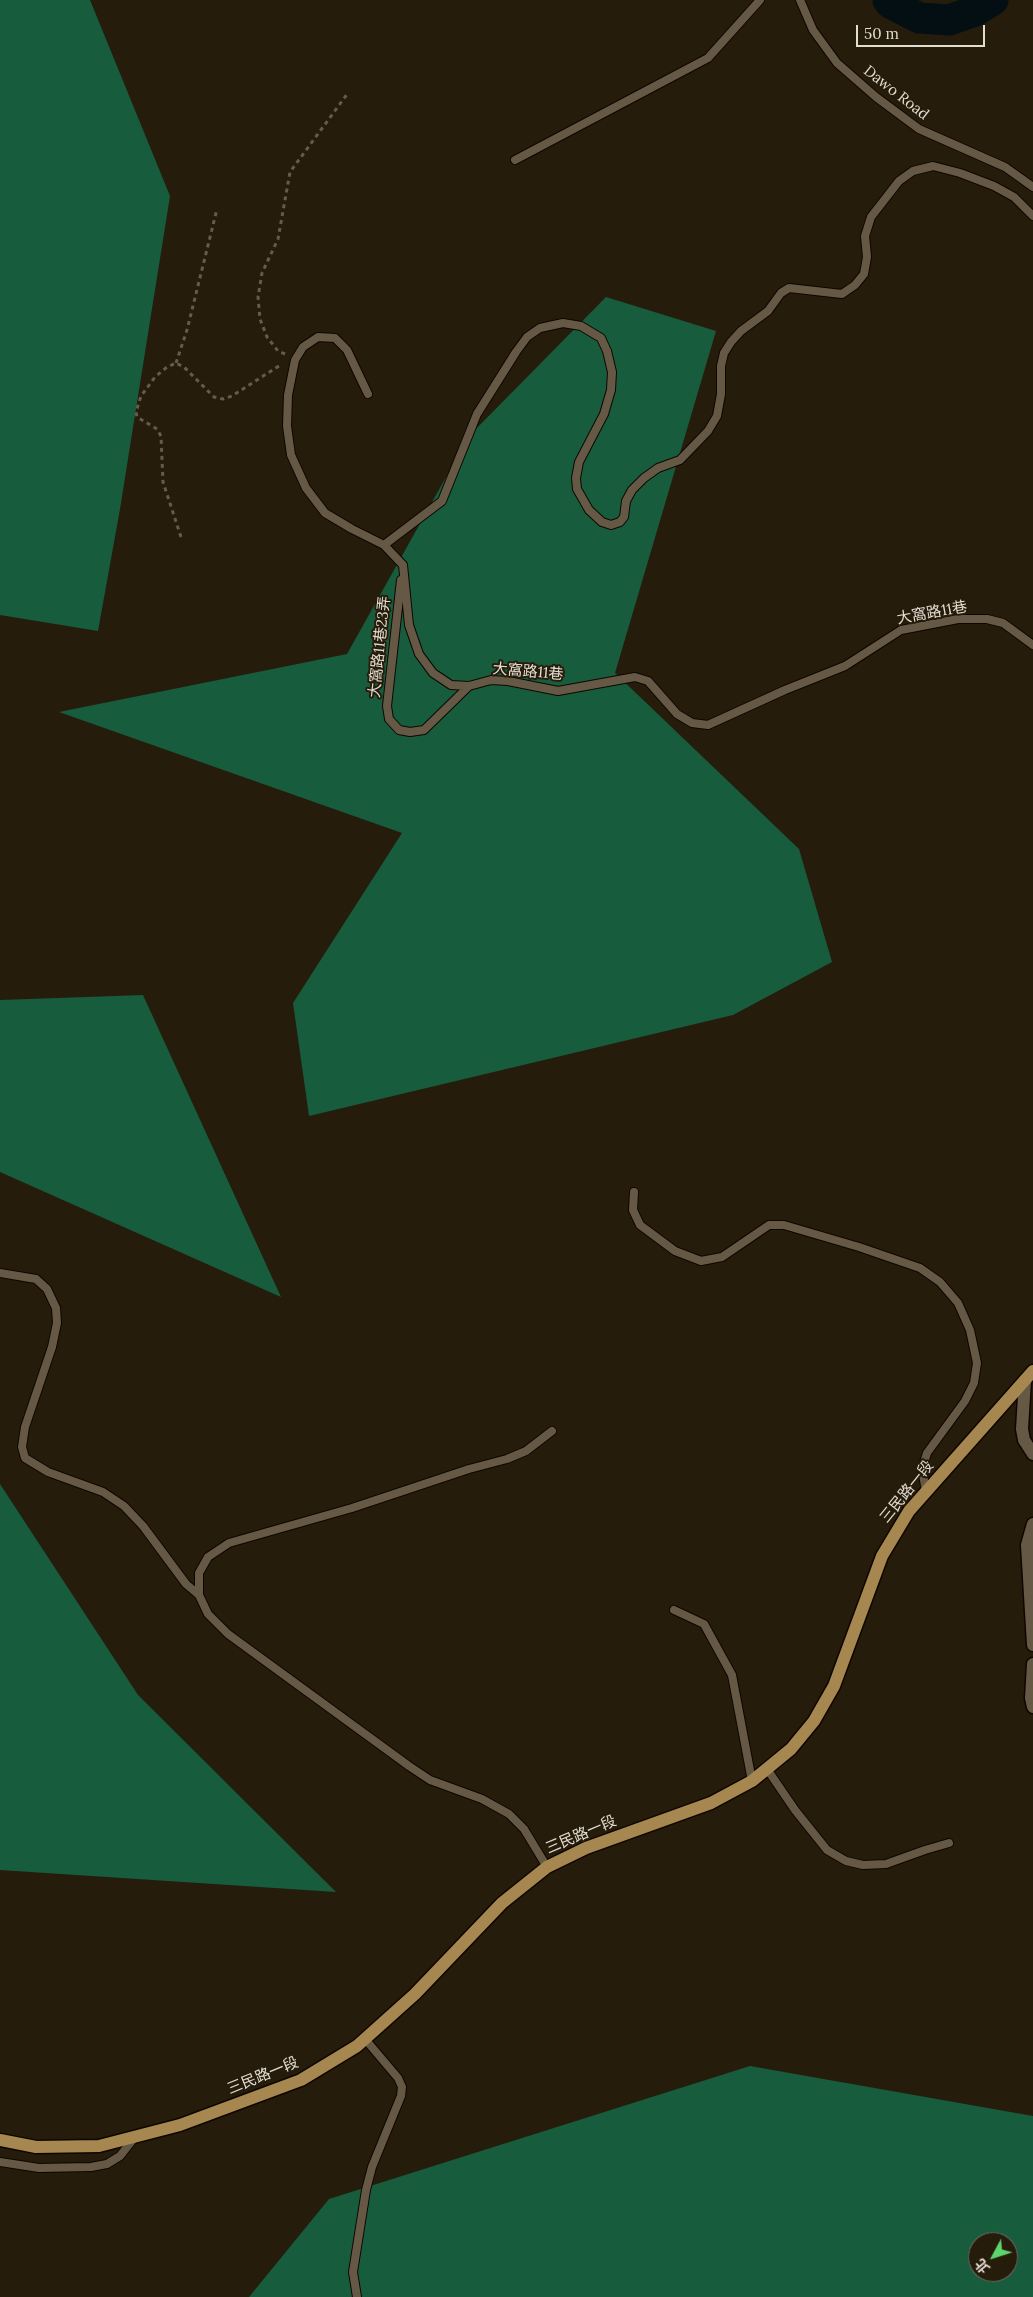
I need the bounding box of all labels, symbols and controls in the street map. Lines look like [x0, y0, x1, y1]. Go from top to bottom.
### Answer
scale bar [858, 15, 987, 47]
text: 50 m [864, 24, 899, 43]
street label: Dawo Road [860, 62, 932, 124]
street label: 大窩路11巷23弄 [366, 595, 394, 699]
street label: 大窩路11巷 [896, 598, 968, 628]
street label: 大窩路11巷 [492, 660, 564, 684]
street label: 三民路一段 [876, 1457, 938, 1527]
street label: 三民路一段 [543, 1812, 619, 1858]
street label: 三民路一段 [225, 2054, 301, 2098]
north arrow [968, 2232, 1018, 2282]
text: 北 [971, 2255, 994, 2277]

